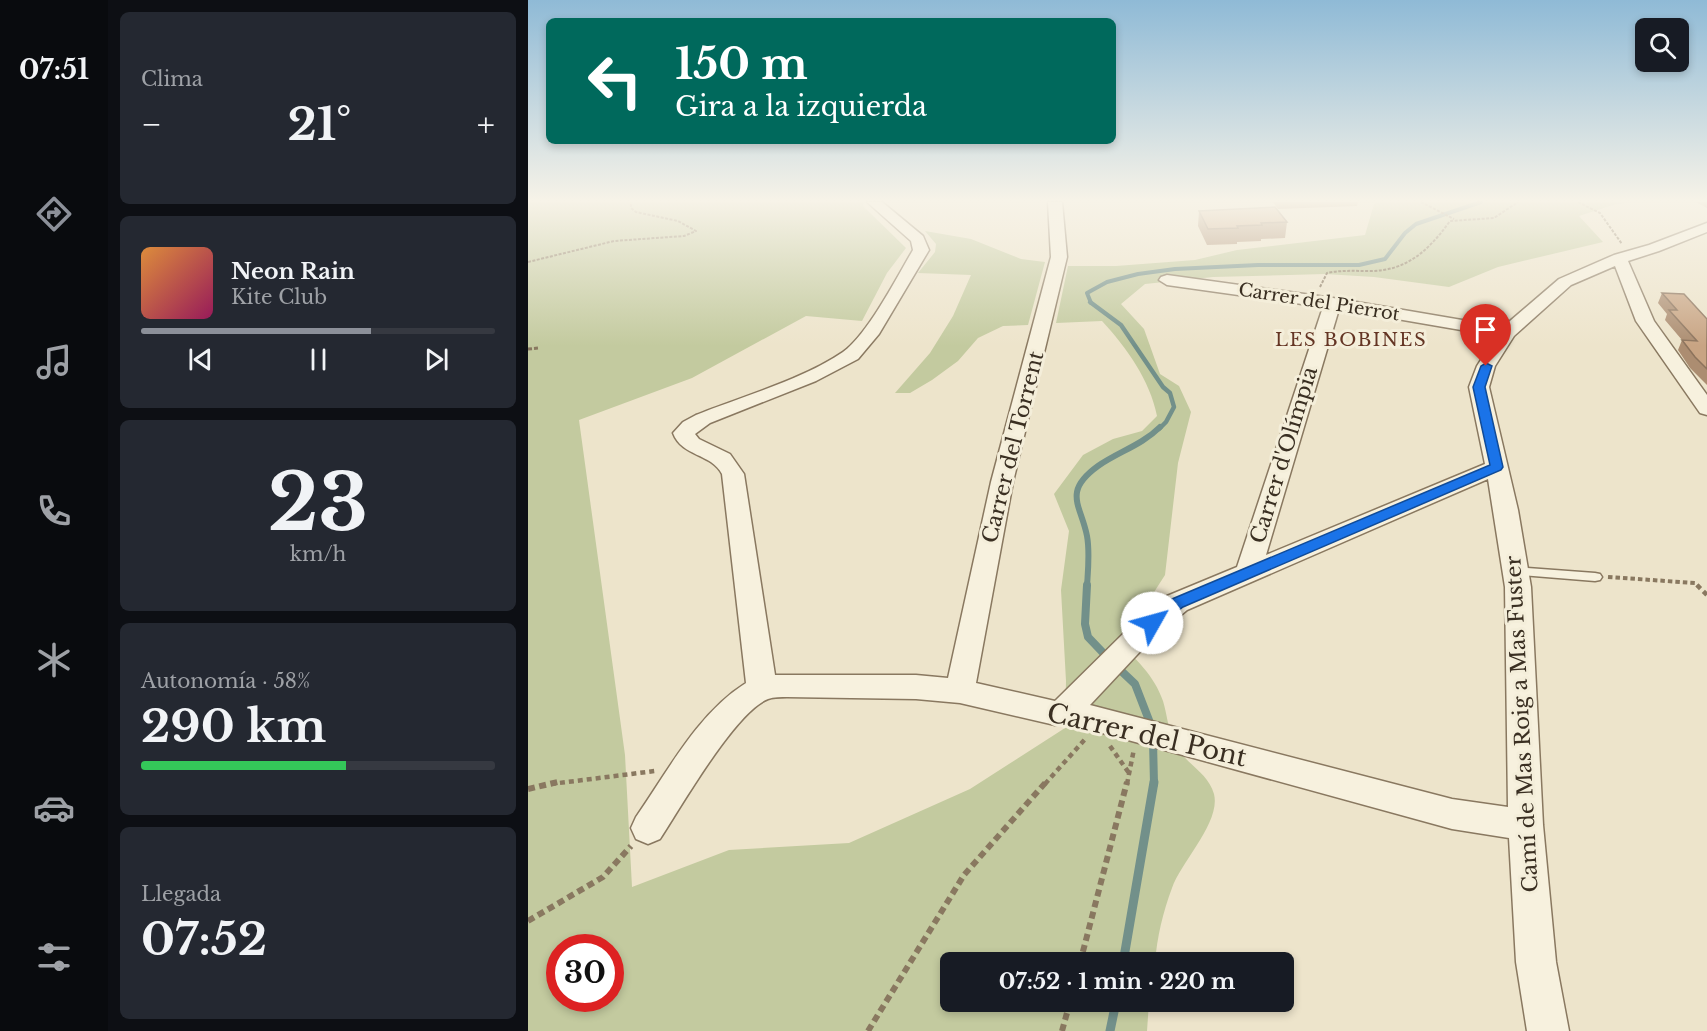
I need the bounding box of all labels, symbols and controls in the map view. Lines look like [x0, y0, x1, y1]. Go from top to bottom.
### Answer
map controls [1635, 18, 1689, 72]
button: search [1635, 18, 1689, 72]
text: 150 m [675, 38, 808, 90]
icon: left [576, 42, 654, 120]
text: 07:51 [19, 53, 89, 86]
text: Clima [141, 67, 203, 91]
text: Gira a la izquierda [675, 90, 927, 123]
text: 21° [287, 96, 351, 152]
text: − [141, 104, 162, 145]
text: + [477, 104, 495, 145]
icon: directions [33, 193, 75, 235]
text: Neon Rain [231, 258, 355, 285]
street label: Carrer del Pierrot [1237, 278, 1401, 326]
text: Kite Club [231, 285, 327, 309]
pin [1460, 304, 1511, 366]
icon: arrive [1469, 313, 1502, 346]
district label: LES BOBINES [1275, 329, 1427, 351]
icon: music [33, 341, 75, 383]
icon: previous [184, 343, 217, 376]
icon: pause [302, 343, 335, 376]
icon: next [420, 343, 453, 376]
street label: Carrer del Torrent [977, 348, 1049, 546]
street label: Carrer d'Olímpia [1245, 363, 1323, 547]
text: 23 [268, 454, 368, 551]
icon: phone [33, 490, 75, 532]
text: km/h [290, 542, 346, 566]
street label: Camí de Mas Roig a Mas Fuster [1500, 555, 1544, 893]
position arrow [1120, 591, 1184, 655]
icon: climate [33, 639, 75, 681]
text: Autonomía · 58% [141, 669, 310, 693]
street label: Carrer del Pont [1044, 696, 1250, 774]
text: 290 km [141, 698, 326, 754]
icon: car [33, 787, 75, 829]
text: Llegada [141, 882, 221, 906]
text: 07:52 [141, 911, 267, 967]
speed limit sign: 30 [546, 934, 624, 1012]
icon: filters [33, 936, 75, 978]
text: 07:52 · 1 min · 220 m [999, 968, 1235, 995]

